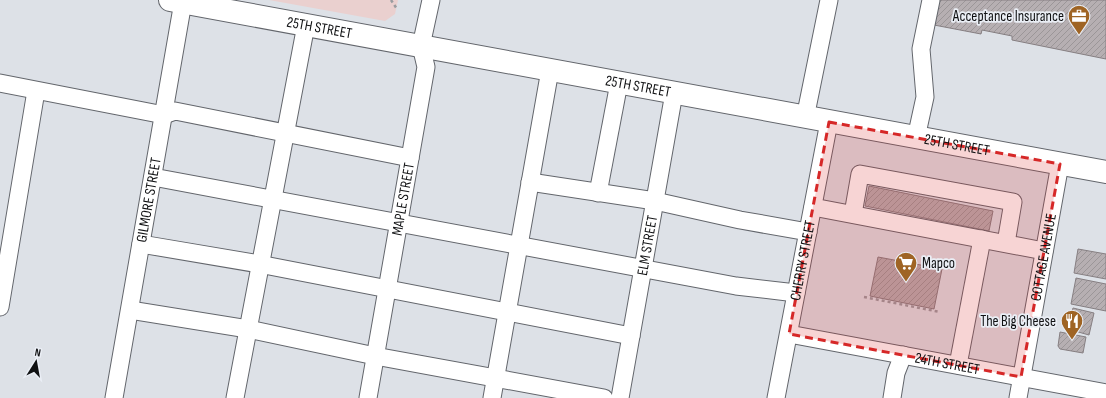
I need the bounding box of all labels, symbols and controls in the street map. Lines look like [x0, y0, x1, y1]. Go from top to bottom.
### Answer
office icon: Acceptance Insurance [1066, 3, 1092, 36]
place label: Acceptance Insurance [952, 7, 1064, 26]
street label: 25TH STREET [285, 13, 354, 43]
street label: 25TH STREET [604, 71, 672, 102]
street label: 25TH STREET [922, 130, 991, 160]
street label: GILMORE STREET [132, 156, 166, 244]
street label: MAPLE STREET [388, 161, 419, 237]
street label: COTTAGE AVENUE [1027, 212, 1061, 303]
street label: ELM STREET [633, 214, 662, 277]
street label: CHERRY STREET [786, 219, 820, 302]
supermarket icon: Mapco [893, 250, 919, 283]
place label: Mapco [922, 254, 955, 273]
restaurant icon: The Big Cheese [1059, 308, 1085, 341]
place label: The Big Cheese [980, 312, 1056, 331]
north arrow [16, 342, 56, 382]
text: N [34, 346, 42, 360]
street label: 24TH STREET [913, 349, 981, 379]

